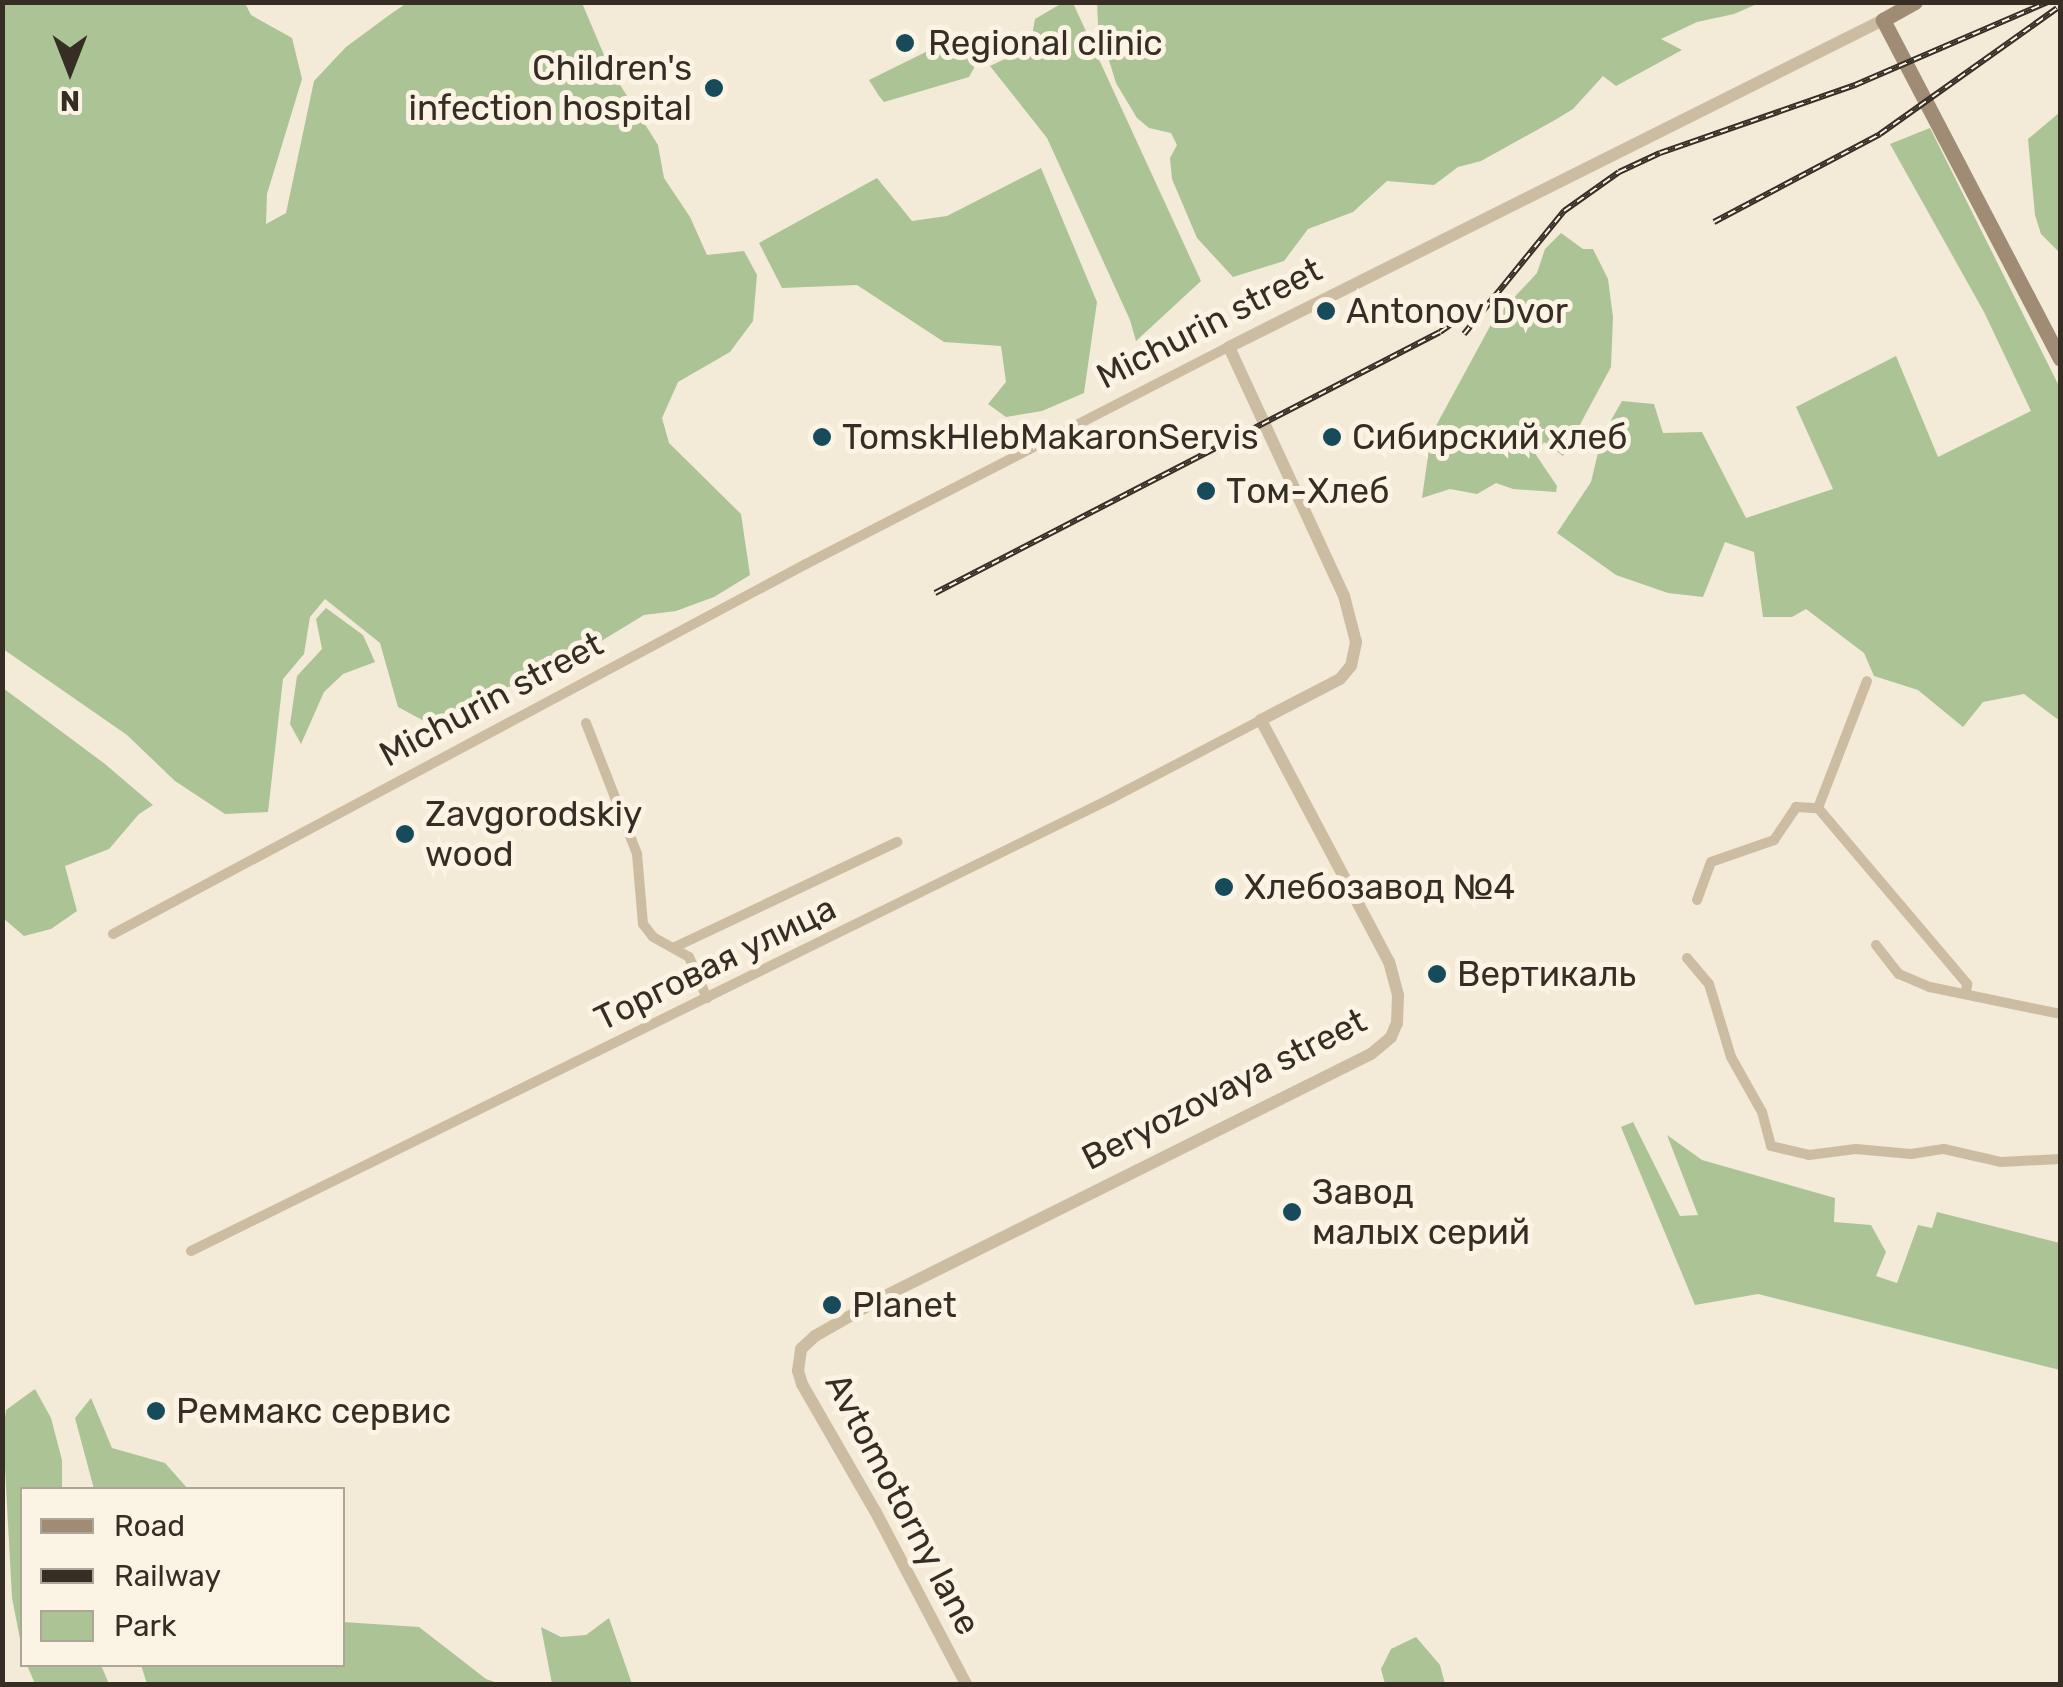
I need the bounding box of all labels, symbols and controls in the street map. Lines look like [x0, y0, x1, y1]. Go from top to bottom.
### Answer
north arrow [20, 20, 120, 120]
place label: Regional clinic [928, 22, 1163, 64]
marker: Regional clinic [892, 30, 918, 56]
place label: Children's infection hospital [408, 47, 692, 129]
marker: Children's infection hospital [701, 75, 727, 101]
text: N [60, 84, 80, 117]
street label: Michurin street [1090, 248, 1328, 398]
place label: Antonov Dvor [1346, 290, 1569, 332]
marker: Antonov Dvor [1315, 300, 1337, 322]
place label: TomskHlebMakaronServis [842, 416, 1259, 458]
place label: Сибирский хлеб [1352, 416, 1628, 458]
marker: TomskHlebMakaronServis [811, 426, 833, 448]
marker: Сибирский хлеб [1321, 426, 1343, 448]
place label: Том-Хлеб [1226, 470, 1390, 512]
marker: Том-Хлеб [1195, 480, 1217, 502]
street label: Michurin street [372, 623, 610, 775]
place label: Zavgorodskiy wood [425, 793, 642, 875]
marker: Zavgorodskiy wood [394, 823, 416, 845]
place label: Хлебозавод №4 [1244, 866, 1515, 908]
marker: Хлебозавод №4 [1213, 876, 1235, 898]
street label: Торговая улица [587, 886, 843, 1040]
place label: Вертикаль [1457, 953, 1636, 995]
marker: Вертикаль [1426, 963, 1448, 985]
street label: Beryozovaya street [1075, 999, 1373, 1179]
place label: Завод малых серий [1312, 1171, 1530, 1253]
marker: Завод малых серий [1281, 1201, 1303, 1223]
place label: Planet [852, 1284, 957, 1326]
marker: Planet [821, 1294, 843, 1316]
street label: Avtomotorny lane [816, 1366, 990, 1642]
place label: Реммакс сервис [176, 1390, 451, 1432]
marker: Реммакс сервис [145, 1400, 167, 1422]
legend [20, 1487, 345, 1667]
text: Road [114, 1508, 185, 1544]
text: Railway [114, 1558, 221, 1594]
text: Park [114, 1608, 176, 1644]

